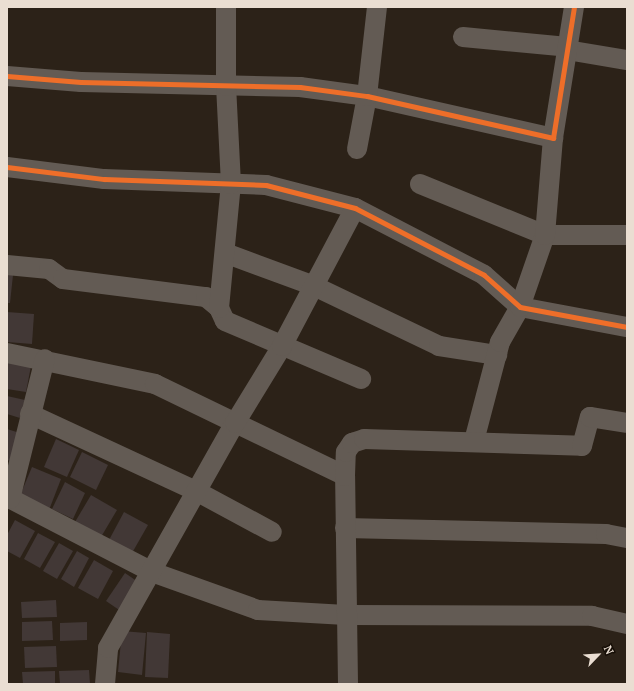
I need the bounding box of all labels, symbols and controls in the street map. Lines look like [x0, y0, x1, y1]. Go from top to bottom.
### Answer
north arrow [578, 635, 618, 675]
text: N [601, 643, 617, 657]

